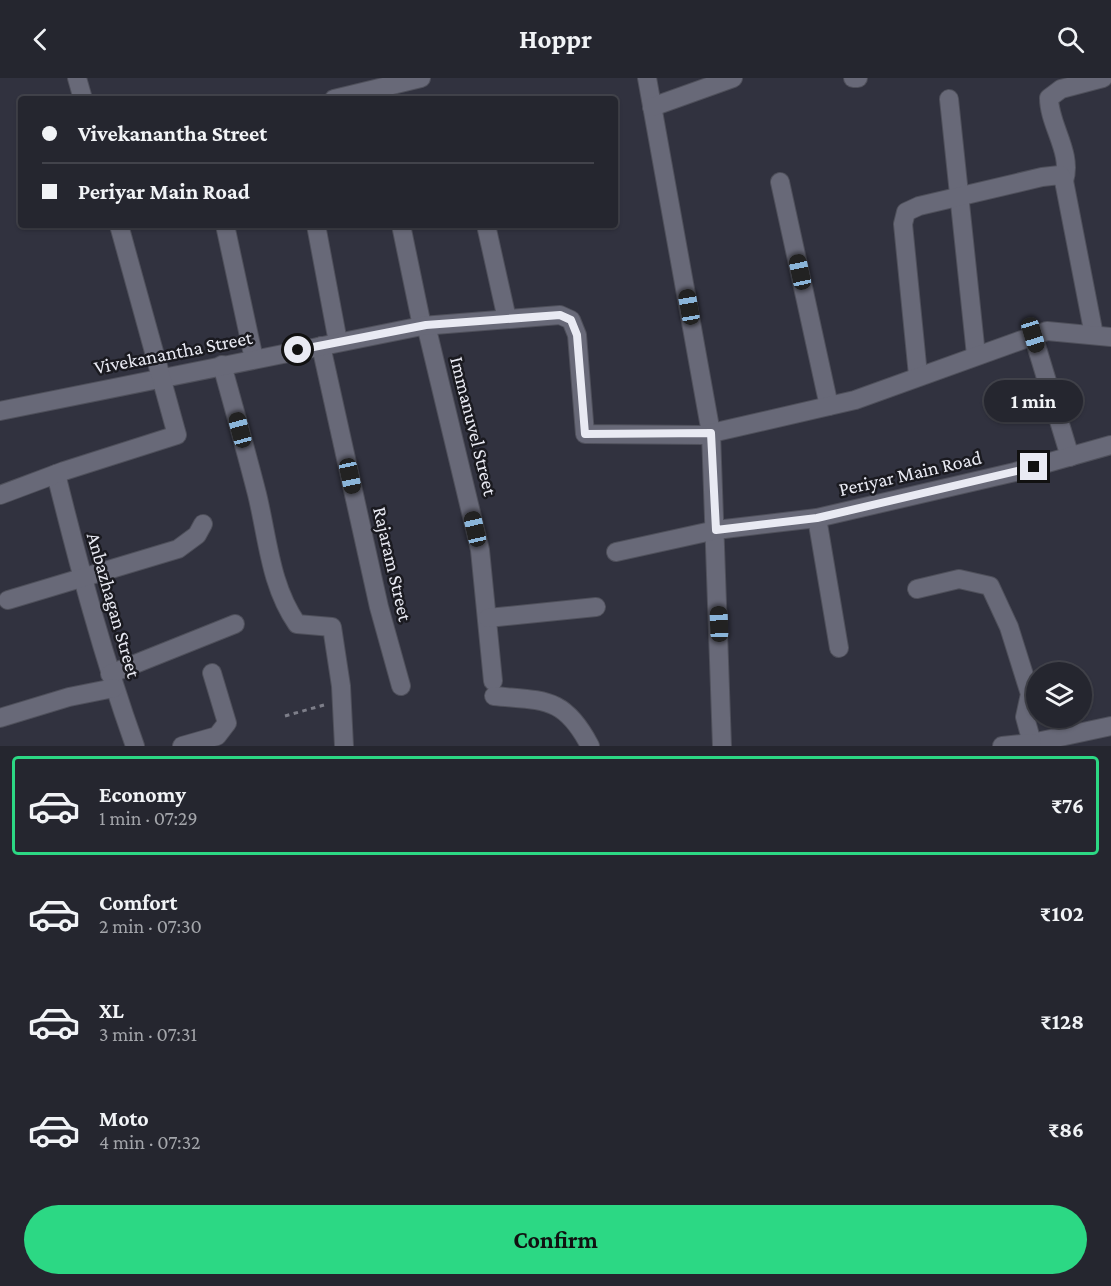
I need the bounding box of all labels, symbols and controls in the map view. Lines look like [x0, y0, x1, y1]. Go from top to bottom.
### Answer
icon: back [24, 23, 57, 56]
icon: search [1054, 23, 1087, 56]
text: Hoppr [519, 24, 592, 54]
text: Vivekanantha Street [78, 121, 267, 146]
text: Periyar Main Road [78, 179, 250, 204]
car [787, 253, 813, 291]
car [677, 288, 701, 326]
car [1019, 315, 1047, 355]
street label: Vivekanantha Street [92, 326, 254, 378]
route start [284, 336, 311, 363]
street label: Immanuvel Street [446, 354, 502, 498]
callout: 1 min [984, 380, 1084, 422]
text: 1 min [1011, 390, 1056, 412]
car [227, 410, 253, 450]
street label: Periyar Main Road [836, 446, 984, 501]
route end [1020, 453, 1047, 480]
car [337, 457, 363, 495]
street label: Rajaram Street [368, 505, 417, 624]
car [462, 509, 488, 549]
street label: Anbazhagan Street [82, 530, 145, 681]
car [709, 606, 729, 642]
map controls [1026, 662, 1092, 728]
button: layers [1026, 662, 1092, 728]
icon: car [27, 779, 81, 833]
text: Economy [99, 782, 186, 807]
text: ₹76 [1051, 793, 1084, 818]
text: 1 min · 07:29 [99, 807, 198, 829]
icon: car [27, 887, 81, 941]
text: Comfort [99, 890, 177, 915]
text: ₹102 [1040, 901, 1084, 926]
text: 2 min · 07:30 [99, 915, 202, 937]
icon: car [27, 995, 81, 1049]
text: XL [99, 998, 124, 1023]
text: ₹128 [1040, 1009, 1084, 1034]
text: 3 min · 07:31 [99, 1023, 197, 1045]
icon: car [27, 1103, 81, 1157]
text: Moto [99, 1106, 149, 1131]
text: ₹86 [1048, 1117, 1084, 1142]
text: 4 min · 07:32 [99, 1131, 201, 1153]
button: Confirm [24, 1205, 1087, 1274]

